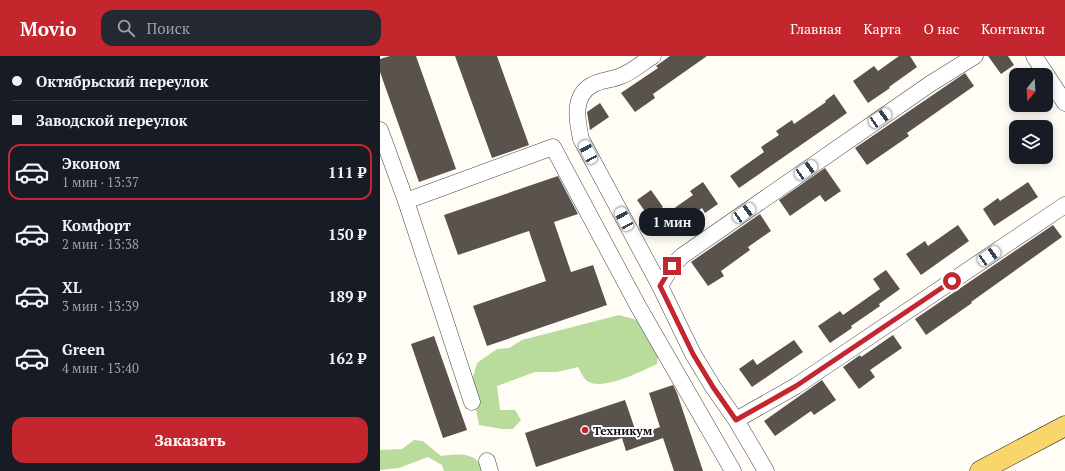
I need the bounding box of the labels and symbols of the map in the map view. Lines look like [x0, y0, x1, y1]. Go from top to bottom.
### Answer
north arrow [1009, 68, 1053, 112]
car [867, 106, 893, 130]
car [577, 139, 599, 165]
car [793, 158, 819, 182]
car [731, 201, 757, 225]
car [613, 206, 635, 232]
callout: 1 мин [639, 208, 705, 236]
car [976, 244, 1002, 268]
route end [663, 257, 681, 275]
route start [943, 272, 961, 290]
place label: Техникум [593, 423, 653, 438]
marker: Техникум [580, 425, 590, 435]

